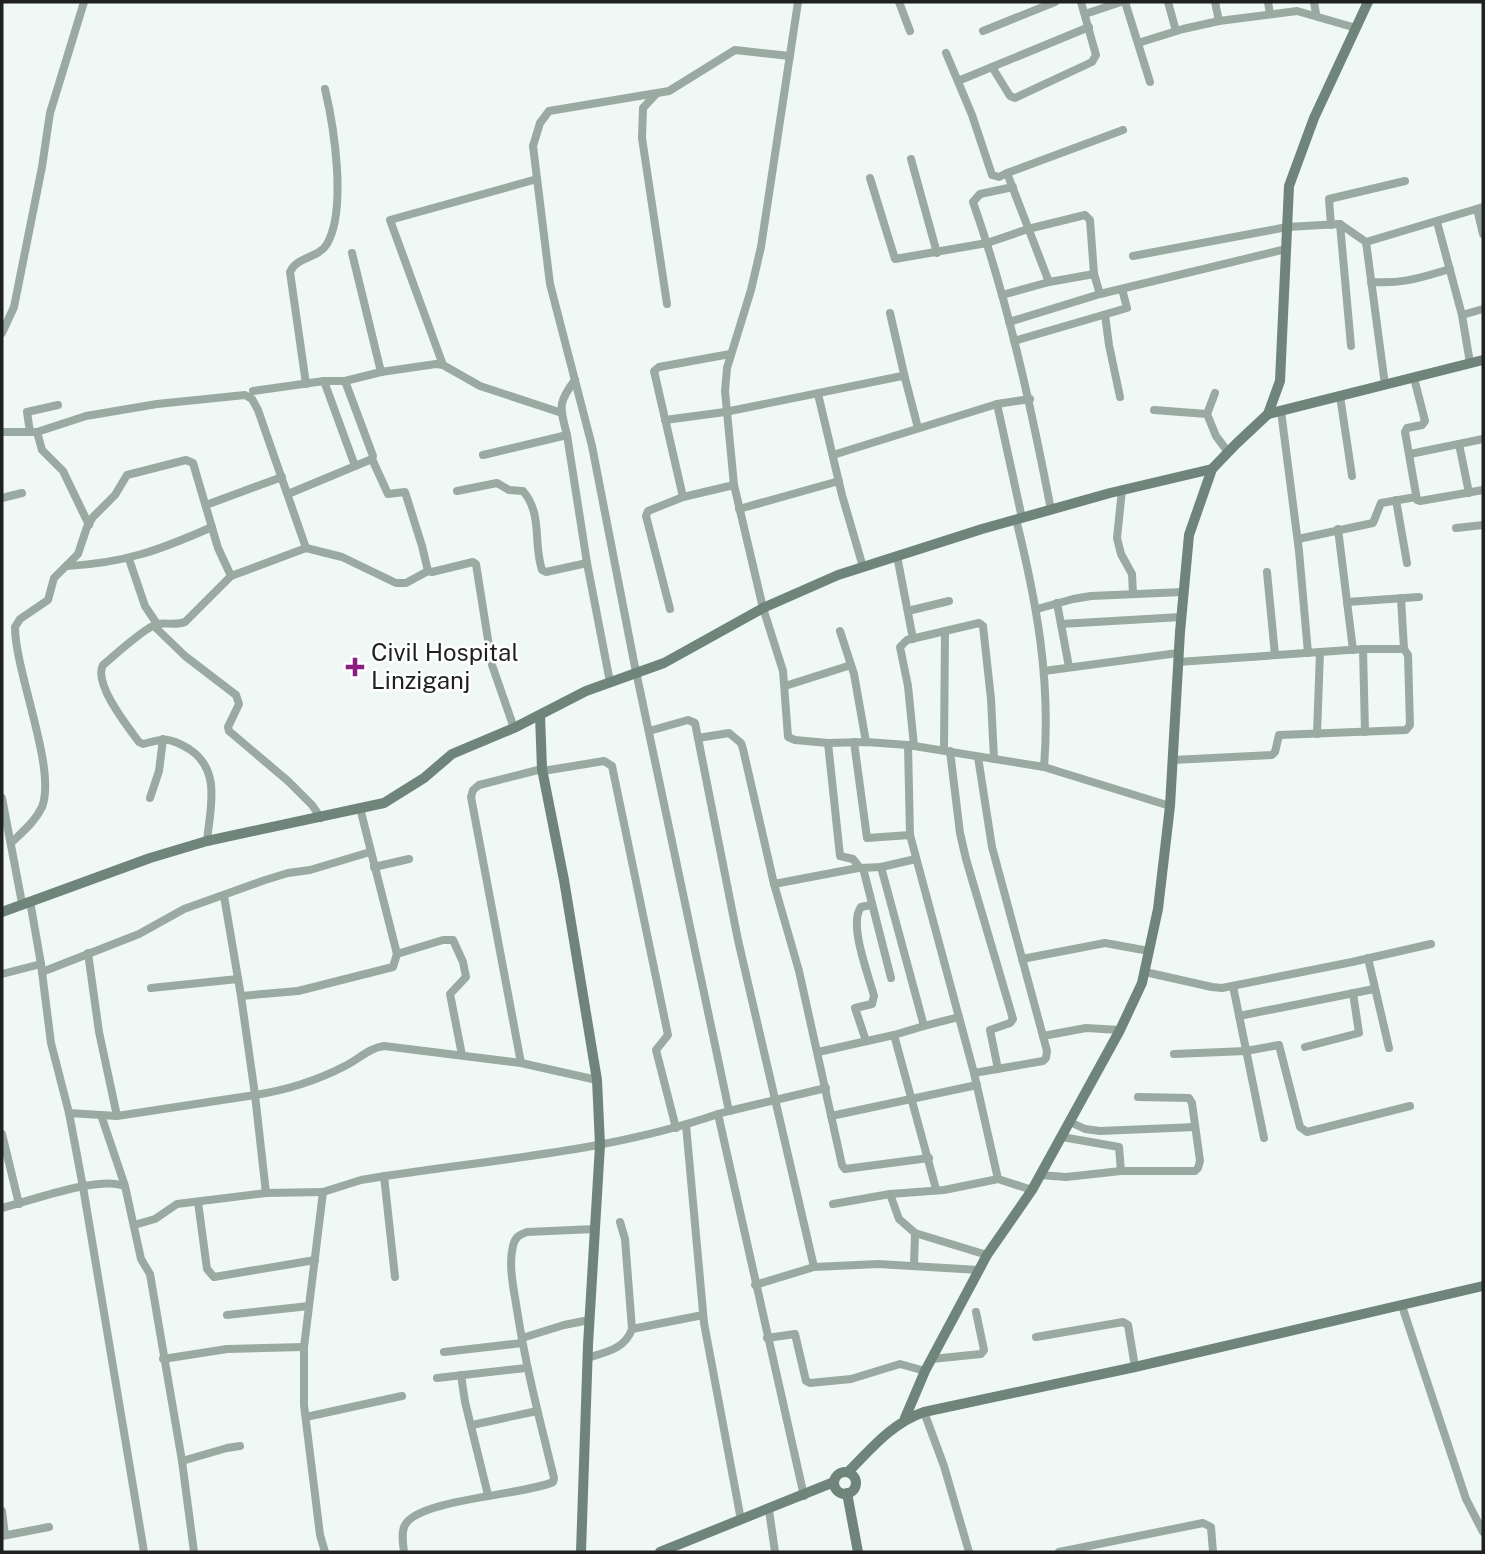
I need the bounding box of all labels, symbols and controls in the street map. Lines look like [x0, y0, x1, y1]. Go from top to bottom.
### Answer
place label: Civil Hospital Linziganj [371, 638, 519, 694]
marker: Civil Hospital Linziganj [345, 657, 365, 677]

